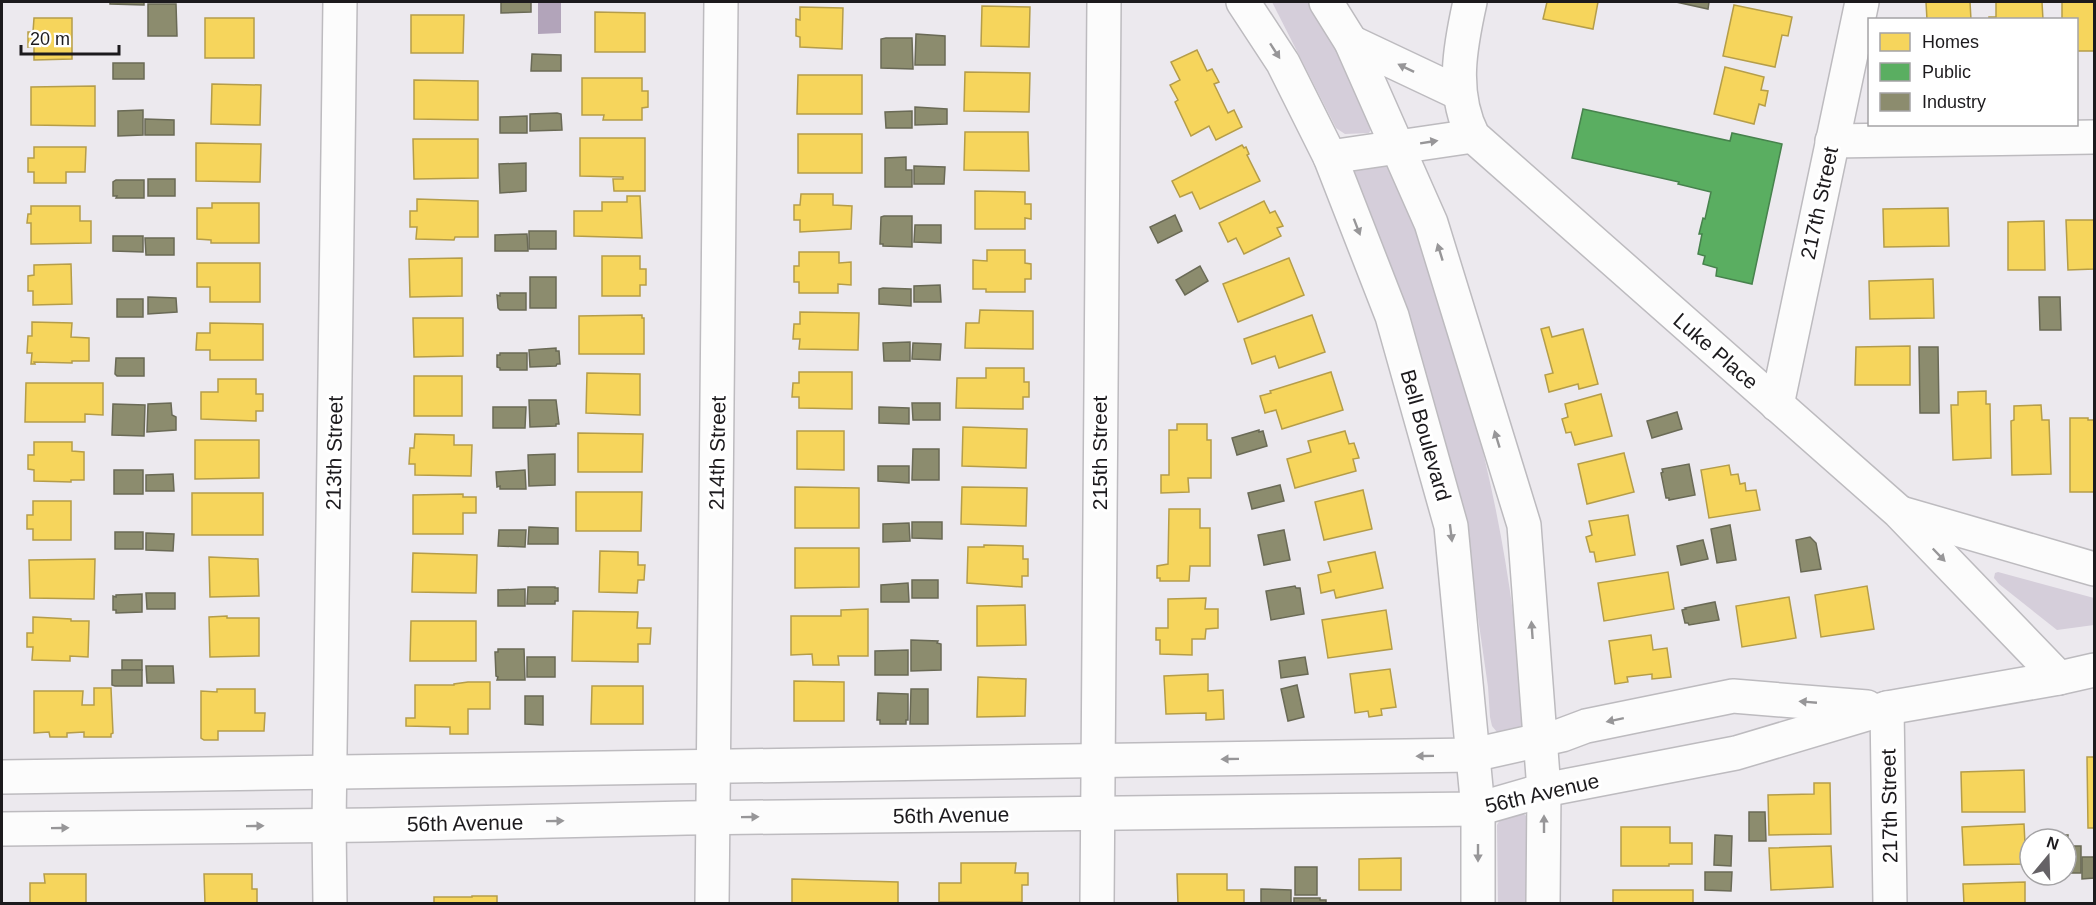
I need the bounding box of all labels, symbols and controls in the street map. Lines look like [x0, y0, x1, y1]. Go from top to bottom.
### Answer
scale bar [21, 18, 118, 56]
legend [1868, 18, 2078, 126]
text: 20 m [30, 29, 70, 49]
text: Homes [1922, 32, 1979, 52]
one-way arrow [1269, 42, 1281, 58]
text: Public [1922, 62, 1971, 82]
one-way arrow [1397, 63, 1414, 73]
text: Industry [1922, 92, 1986, 112]
one-way arrow [1420, 137, 1439, 146]
street label: 217th Street [1796, 144, 1842, 261]
one-way arrow [1353, 218, 1363, 236]
one-way arrow [1435, 243, 1444, 261]
street label: Luke Place [1669, 308, 1763, 394]
street label: Bell Boulevard [1396, 367, 1456, 503]
street label: 213th Street [322, 395, 346, 510]
street label: 214th Street [705, 395, 729, 510]
street label: 215th Street [1088, 396, 1111, 510]
one-way arrow [1492, 430, 1501, 448]
one-way arrow [1447, 524, 1456, 543]
one-way arrow [1932, 547, 1946, 561]
one-way arrow [1527, 620, 1537, 639]
one-way arrow [1798, 697, 1817, 707]
one-way arrow [1606, 716, 1625, 725]
street label: 217th Street [1877, 748, 1901, 863]
one-way arrow [1415, 751, 1434, 761]
one-way arrow [1220, 754, 1239, 764]
street label: 56th Avenue [1483, 769, 1601, 817]
street label: 56th Avenue [893, 802, 1009, 828]
street label: 56th Avenue [407, 810, 523, 836]
one-way arrow [740, 812, 759, 822]
one-way arrow [1539, 815, 1549, 834]
one-way arrow [545, 816, 564, 826]
one-way arrow [245, 821, 264, 831]
one-way arrow [50, 823, 69, 833]
north arrow [2018, 827, 2078, 887]
text: N [2044, 833, 2061, 853]
one-way arrow [1473, 844, 1483, 863]

